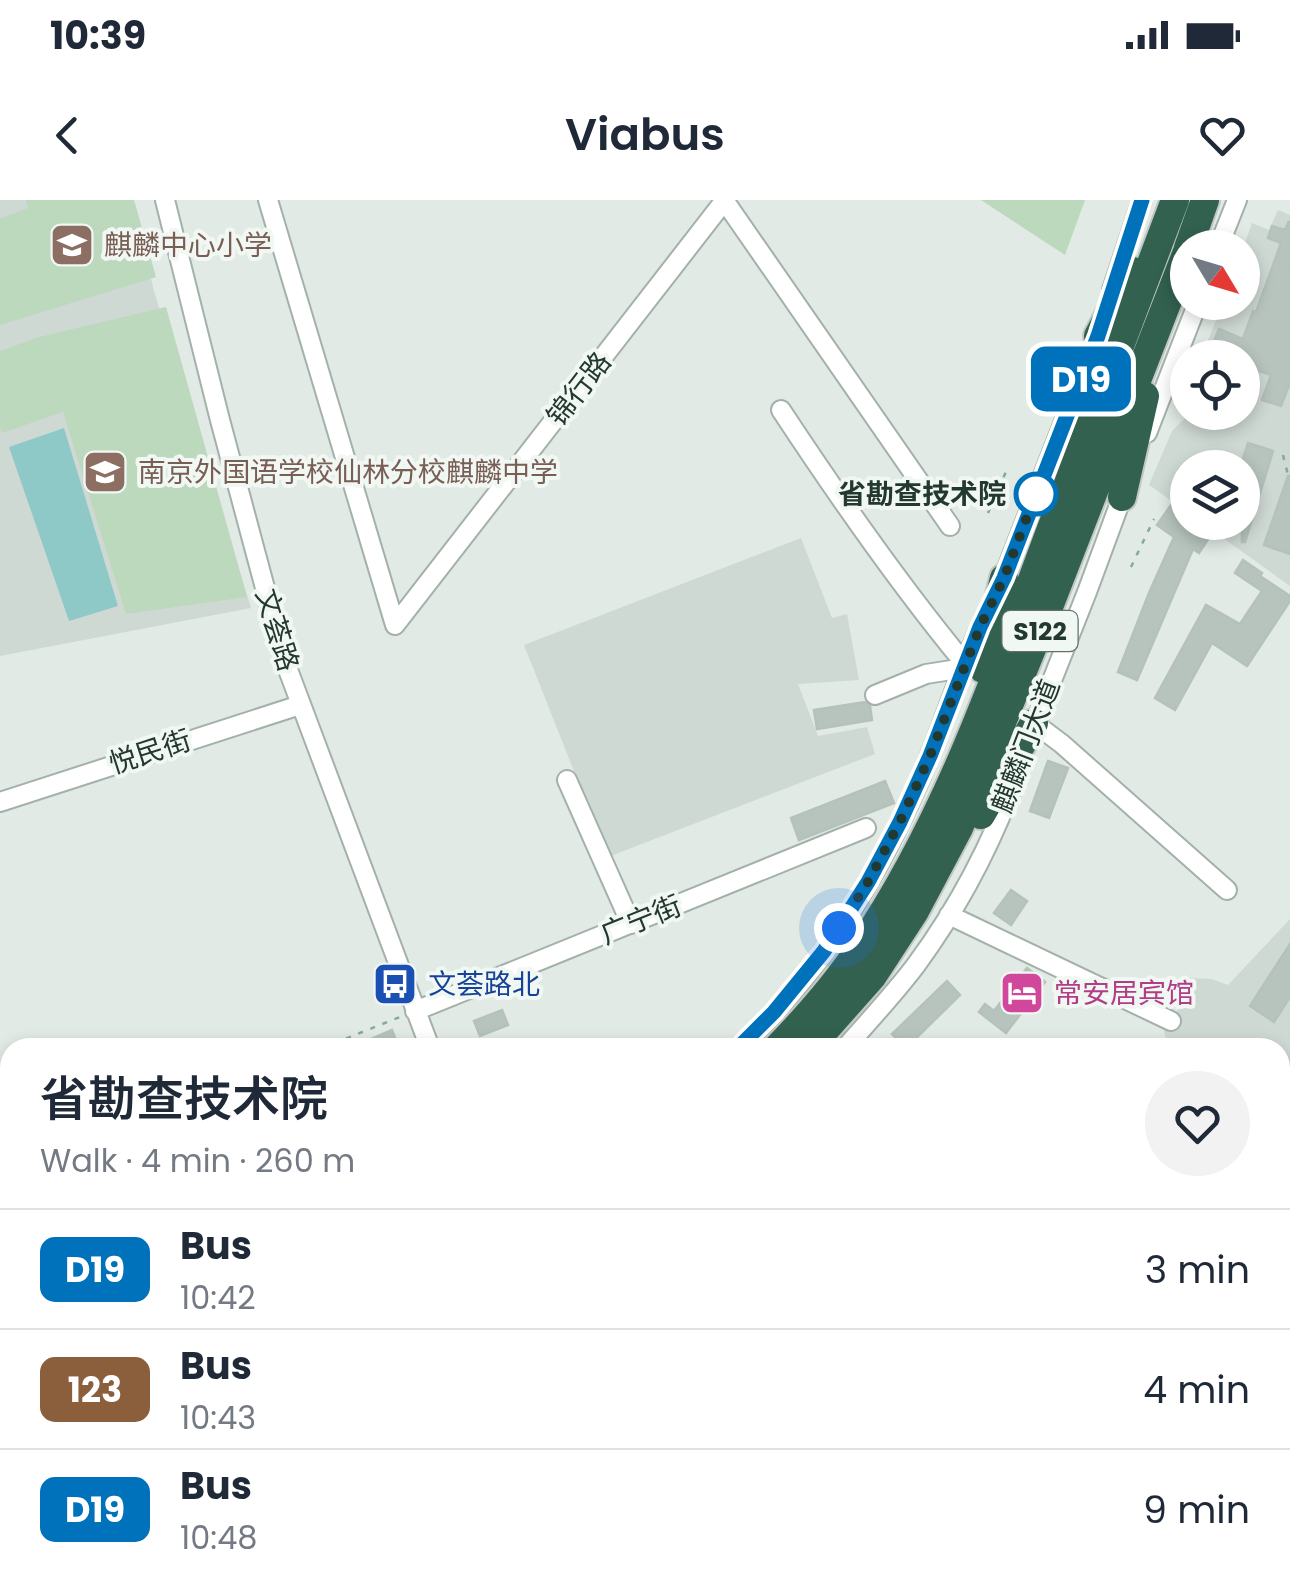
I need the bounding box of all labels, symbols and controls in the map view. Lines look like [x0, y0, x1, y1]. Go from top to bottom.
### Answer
text: 10:39 [50, 9, 146, 62]
text: Viabus [565, 103, 725, 166]
icon: back [40, 108, 95, 163]
icon: heart [1195, 108, 1250, 163]
school or university icon: 麒麟中心小学 [49, 222, 95, 268]
place label: 麒麟中心小学 [104, 226, 272, 265]
north arrow [1170, 230, 1260, 320]
map controls [1170, 230, 1260, 540]
button: locate [1170, 340, 1260, 430]
street label: 锦行路 [538, 344, 620, 434]
line badge: D19 [1024, 346, 1138, 412]
text: D19 [1051, 355, 1111, 404]
school or university icon: 南京外国语学校仙林分校麒麟中学 [82, 449, 128, 495]
button: layers [1170, 450, 1260, 540]
place label: 南京外国语学校仙林分校麒麟中学 [138, 453, 558, 492]
marker: 省勘查技术院 [1015, 473, 1057, 515]
place label: 省勘查技术院 [838, 475, 1006, 514]
street label: 文荟路 [246, 584, 308, 676]
road number: S122 [1002, 611, 1078, 651]
street label: 麒麟门大道 [983, 674, 1069, 818]
street label: 悦民街 [104, 720, 196, 784]
street label: 广宁街 [595, 886, 687, 954]
your location [814, 903, 864, 953]
bus stop icon: 文荟路北 [372, 961, 418, 1007]
place label: 文荟路北 [428, 965, 540, 1004]
hotel icon: 常安居宾馆 [999, 970, 1045, 1016]
place label: 常安居宾馆 [1054, 974, 1194, 1013]
text: 省勘查技术院 [40, 1066, 328, 1133]
button: heart [1145, 1071, 1250, 1176]
text: Walk · 4 min · 260 m [40, 1138, 355, 1183]
text: Bus [180, 1219, 252, 1272]
text: 3 min [1145, 1243, 1250, 1296]
text: D19 [65, 1245, 125, 1294]
text: 10:42 [180, 1275, 256, 1320]
text: Bus [180, 1339, 252, 1392]
text: 4 min [1143, 1363, 1250, 1416]
text: 123 [68, 1365, 122, 1414]
text: 10:43 [180, 1395, 256, 1440]
text: Bus [180, 1459, 252, 1512]
text: 9 min [1143, 1483, 1250, 1536]
text: D19 [65, 1485, 125, 1534]
text: 10:48 [180, 1515, 257, 1560]

